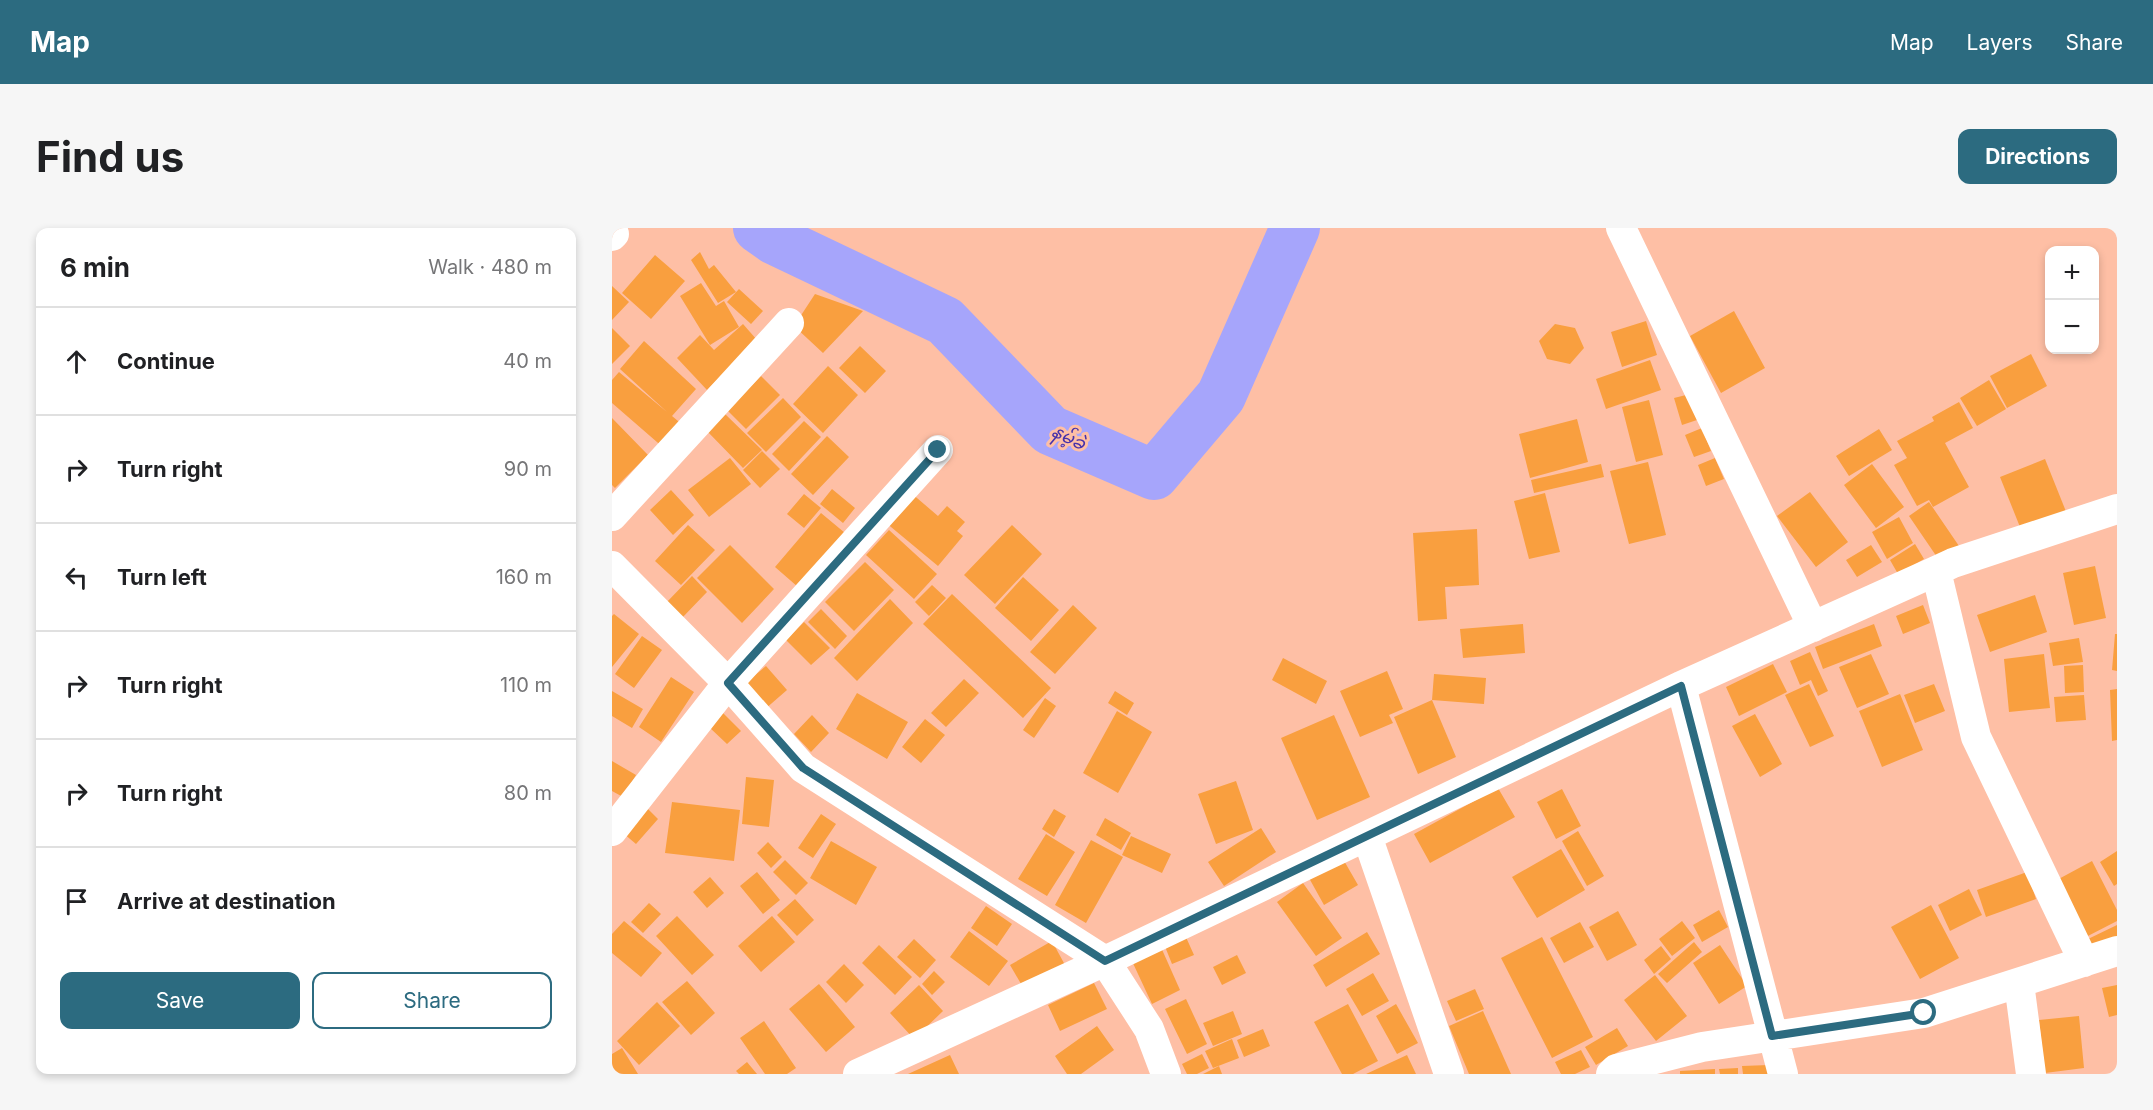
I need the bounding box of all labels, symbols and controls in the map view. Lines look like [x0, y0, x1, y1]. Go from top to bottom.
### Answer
text: Map [30, 25, 90, 59]
text: Map [1890, 30, 1934, 55]
text: Layers [1967, 30, 2033, 55]
text: Share [2066, 30, 2123, 55]
button: Directions [1958, 129, 2117, 184]
text: Find us [36, 131, 184, 182]
map controls [2045, 246, 2099, 354]
button: + [2045, 246, 2099, 300]
text: 6 min [60, 252, 130, 283]
text: Walk · 480 m [428, 255, 552, 279]
button: − [2045, 300, 2099, 354]
icon: ahead [60, 345, 93, 378]
text: Continue [117, 348, 215, 374]
text: 40 m [503, 349, 552, 373]
water label: နမ့်ခဲ [1047, 418, 1091, 459]
route end [924, 436, 950, 462]
icon: right [60, 453, 93, 486]
text: Turn right [117, 456, 223, 482]
text: 90 m [504, 457, 552, 481]
icon: left [60, 561, 93, 594]
text: Turn left [117, 564, 207, 590]
text: 160 m [496, 565, 552, 589]
icon: right [60, 669, 93, 702]
text: Turn right [117, 672, 223, 698]
text: 110 m [500, 673, 552, 697]
icon: right [60, 777, 93, 810]
text: Turn right [117, 780, 223, 806]
text: 80 m [504, 781, 552, 805]
icon: arrive [60, 885, 93, 918]
text: Arrive at destination [117, 888, 336, 914]
button: Save [60, 972, 300, 1029]
button: Share [312, 972, 552, 1029]
route start [1910, 999, 1936, 1025]

